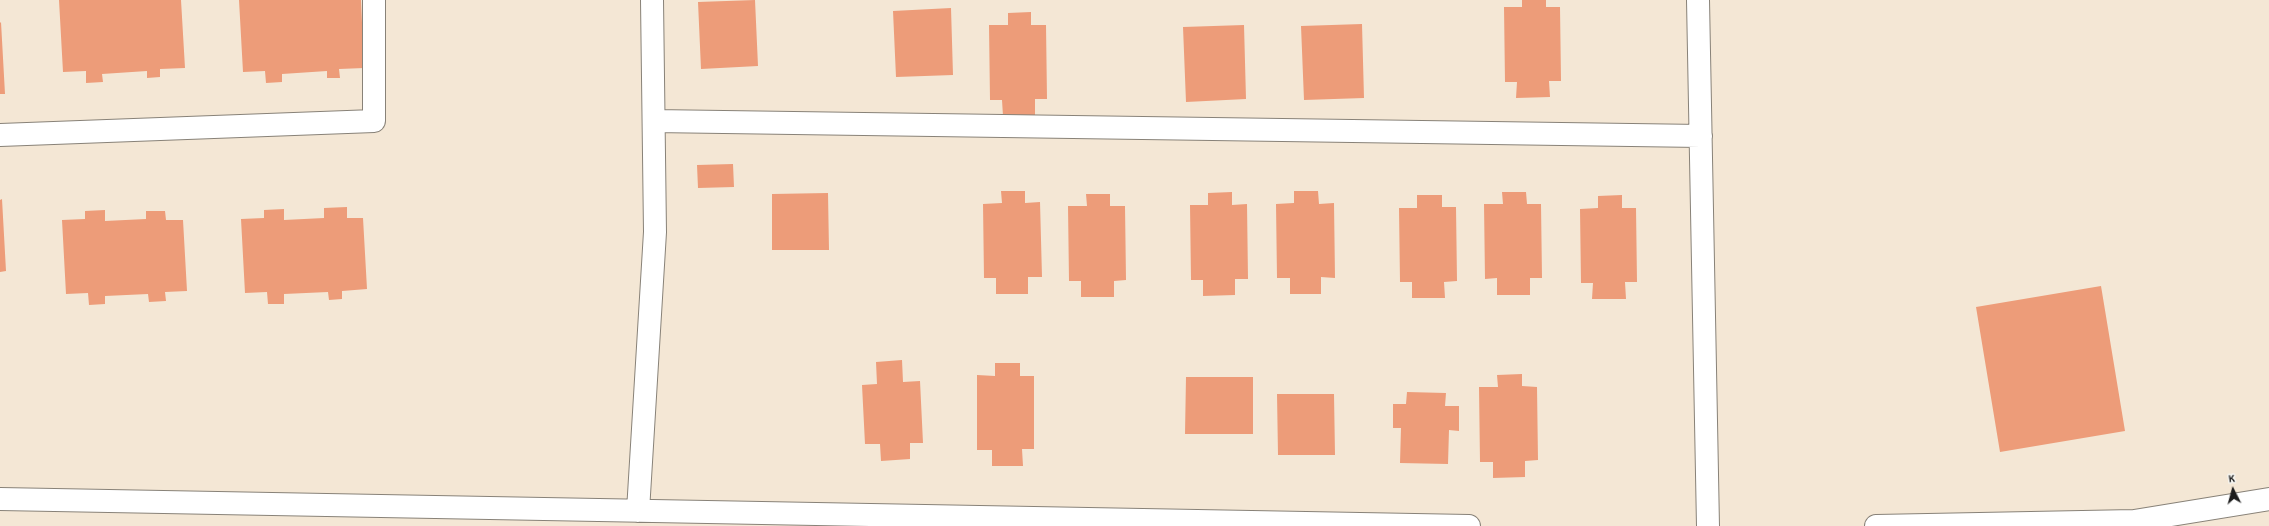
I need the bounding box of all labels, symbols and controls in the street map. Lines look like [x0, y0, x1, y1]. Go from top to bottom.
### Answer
north arrow [2213, 470, 2253, 510]
text: K [2228, 471, 2235, 485]

